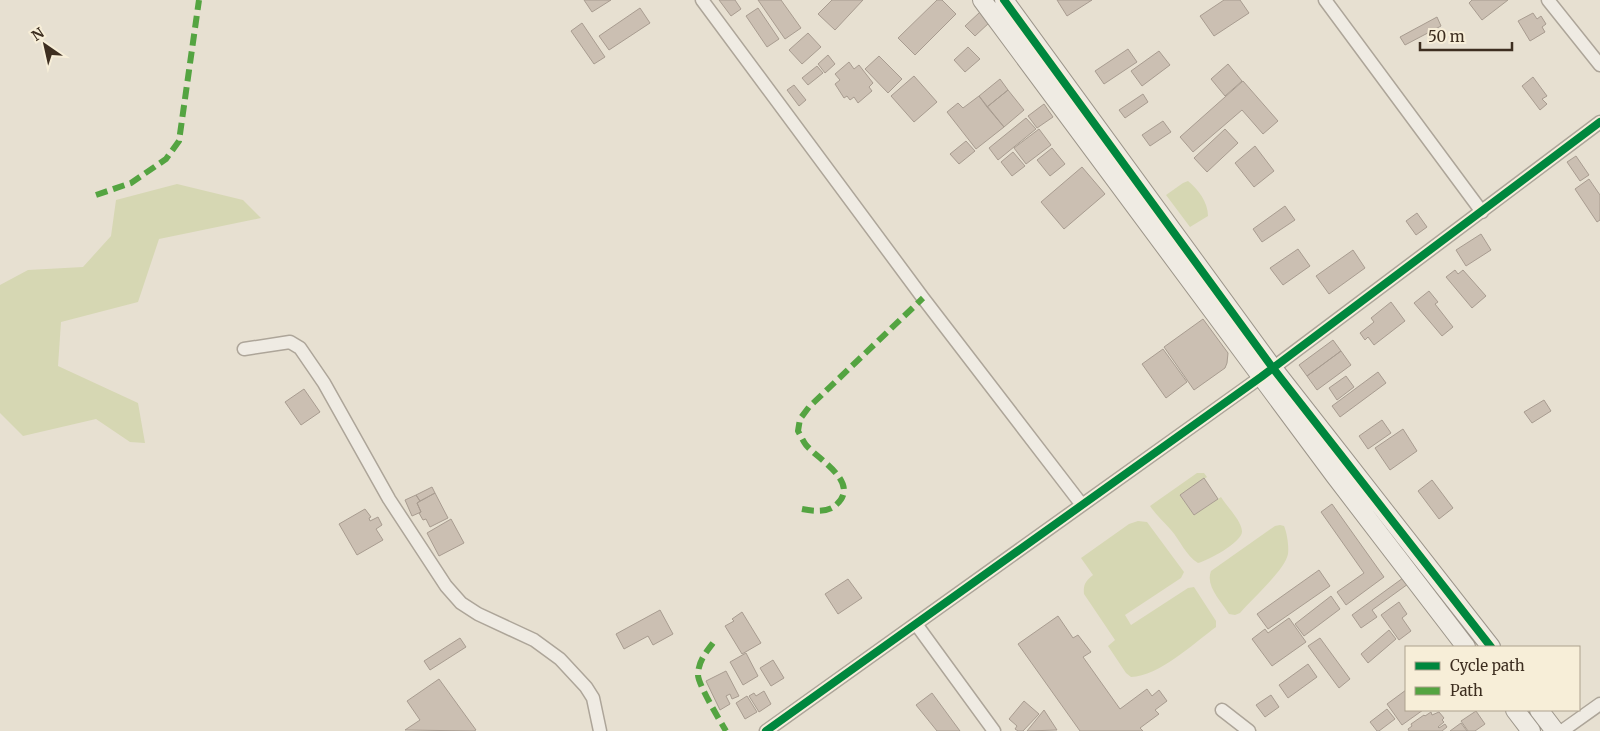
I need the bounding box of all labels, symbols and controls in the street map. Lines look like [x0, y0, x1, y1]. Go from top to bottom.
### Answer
north arrow [20, 20, 70, 70]
scale bar [1420, 20, 1512, 52]
text: N [28, 24, 47, 45]
text: 50 m [1428, 27, 1465, 46]
legend [1405, 646, 1580, 711]
text: Cycle path [1450, 656, 1525, 675]
text: Path [1450, 681, 1483, 700]

